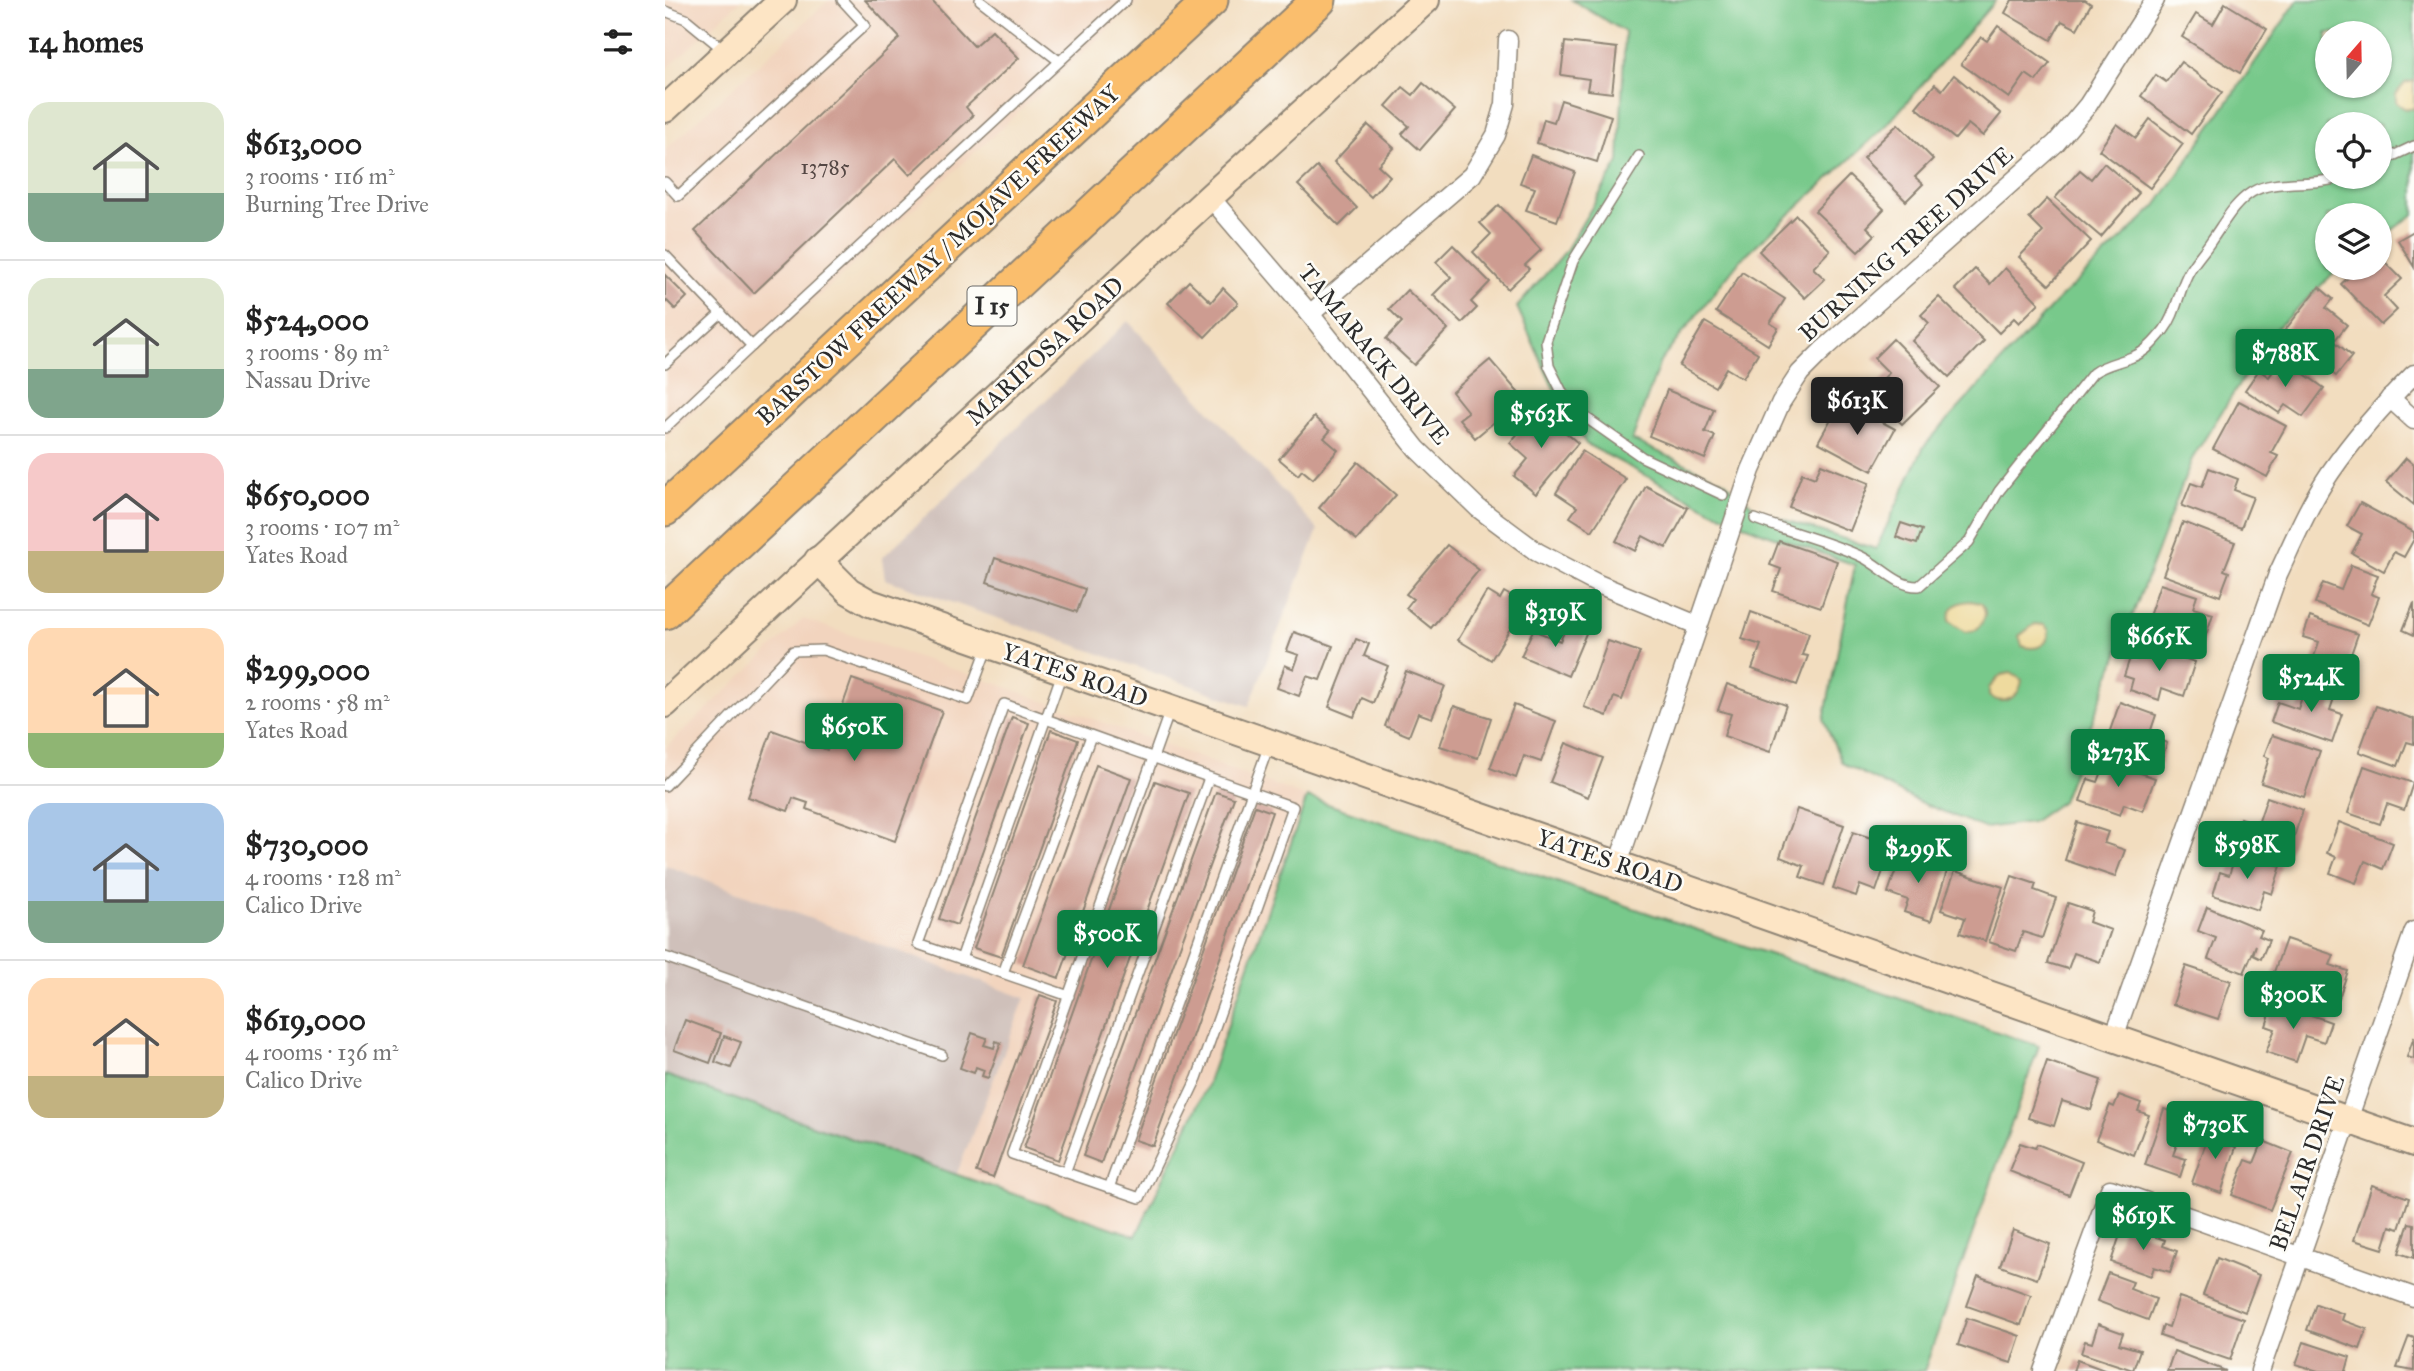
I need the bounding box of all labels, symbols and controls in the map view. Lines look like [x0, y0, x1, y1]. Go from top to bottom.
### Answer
north arrow [2315, 21, 2392, 98]
map controls [2315, 21, 2392, 280]
icon: filters [599, 23, 637, 61]
text: 14 homes [28, 24, 143, 60]
street label: BARSTOW FREEWAY / MOJAVE FREEWAY [750, 78, 1126, 432]
button: locate [2315, 112, 2392, 189]
text: $613,000 [245, 126, 362, 162]
icon: home [84, 130, 168, 214]
street label: BURNING TREE DRIVE [1793, 140, 2019, 348]
house number: 13785 [801, 154, 850, 180]
text: 3 rooms · 116 m² [245, 162, 395, 190]
text: Burning Tree Drive [245, 190, 429, 218]
button: layers [2315, 203, 2392, 280]
street label: TAMARACK DRIVE [1292, 258, 1456, 450]
street label: MARIPOSA ROAD [960, 270, 1130, 432]
road number: I 15 [967, 286, 1017, 326]
text: $524,000 [245, 302, 369, 338]
icon: home [84, 306, 168, 390]
pin: $788K [2236, 330, 2334, 389]
text: 3 rooms · 89 m² [245, 338, 389, 366]
text: $788K [2252, 338, 2318, 366]
text: Nassau Drive [245, 366, 371, 394]
pin: $613K [1808, 378, 1906, 437]
text: $613K [1827, 386, 1887, 414]
pin: $563K [1492, 391, 1590, 450]
text: $563K [1510, 399, 1572, 427]
text: $650,000 [245, 477, 370, 513]
icon: home [84, 481, 168, 565]
text: 3 rooms · 107 m² [245, 513, 399, 541]
text: Yates Road [245, 541, 348, 569]
pin: $319K [1506, 590, 1604, 649]
text: $319K [1525, 598, 1585, 626]
pin: $665K [2110, 614, 2208, 673]
text: $665K [2127, 622, 2191, 650]
street label: YATES ROAD [998, 636, 1152, 714]
text: $299,000 [245, 652, 370, 688]
pin: $524K [2262, 654, 2360, 714]
icon: home [84, 656, 168, 740]
text: $524K [2279, 663, 2343, 691]
text: 2 rooms · 58 m² [245, 688, 390, 716]
pin: $650K [805, 704, 903, 763]
text: $650K [821, 712, 887, 740]
text: Yates Road [245, 716, 348, 744]
pin: $273K [2069, 730, 2167, 789]
text: $273K [2087, 738, 2149, 766]
street label: YATES ROAD [1533, 822, 1687, 900]
pin: $598K [2198, 822, 2296, 881]
pin: $299K [1869, 826, 1967, 885]
text: $730,000 [245, 827, 369, 863]
text: $598K [2214, 830, 2280, 858]
icon: home [84, 831, 168, 915]
text: $299K [1885, 834, 1951, 862]
text: 4 rooms · 128 m² [245, 863, 401, 891]
text: Calico Drive [245, 891, 362, 919]
pin: $500K [1058, 911, 1156, 970]
text: $500K [1073, 919, 1141, 947]
pin: $300K [2244, 972, 2342, 1031]
text: $300K [2260, 980, 2326, 1008]
text: $619,000 [245, 1002, 366, 1038]
icon: home [84, 1006, 168, 1090]
text: 4 rooms · 136 m² [245, 1038, 398, 1066]
text: Calico Drive [245, 1066, 362, 1094]
street label: BEL AIR DRIVE [2263, 1071, 2351, 1255]
pin: $730K [2166, 1102, 2264, 1161]
text: $730K [2183, 1110, 2247, 1138]
pin: $619K [2094, 1192, 2192, 1252]
text: $619K [2111, 1201, 2175, 1229]

